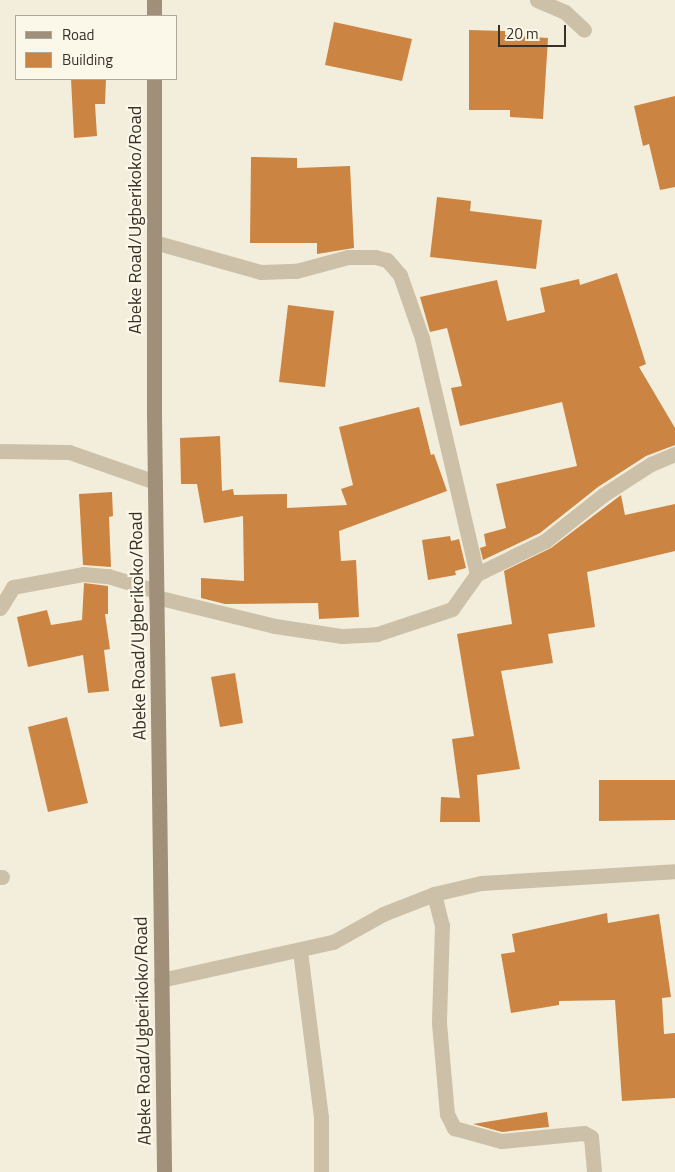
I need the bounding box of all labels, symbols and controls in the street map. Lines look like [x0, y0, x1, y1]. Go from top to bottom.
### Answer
legend [15, 15, 178, 80]
scale bar [500, 15, 568, 47]
text: 20 m [506, 22, 539, 45]
text: Road [62, 23, 94, 46]
text: Building [62, 48, 113, 71]
street label: Abeke Road/Ugberikoko/Road [124, 106, 146, 334]
street label: Abeke Road/Ugberikoko/Road [125, 512, 151, 740]
street label: Abeke Road/Ugberikoko/Road [130, 917, 156, 1145]

